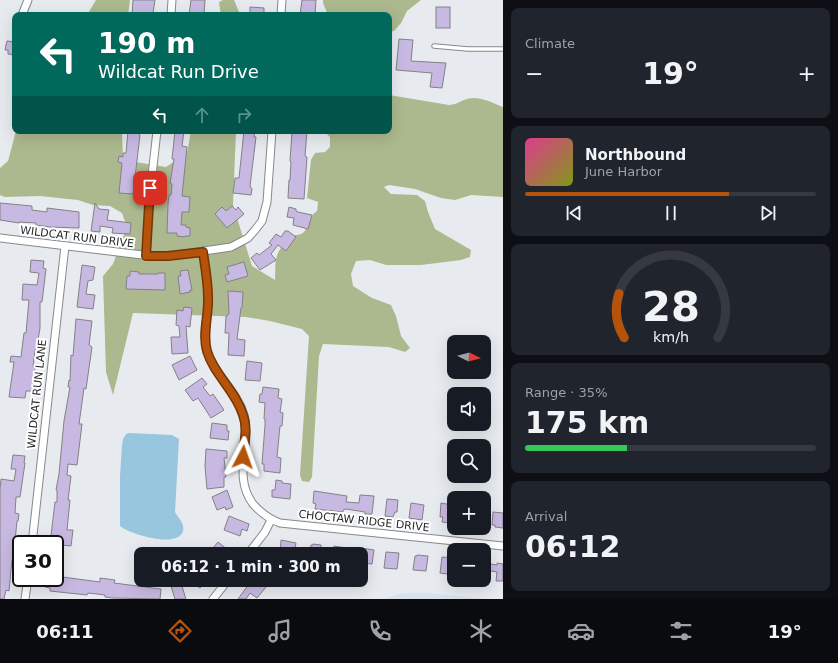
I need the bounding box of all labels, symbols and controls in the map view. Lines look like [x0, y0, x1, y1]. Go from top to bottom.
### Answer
text: 190 m [98, 27, 195, 60]
icon: left [32, 28, 84, 80]
text: Climate [525, 36, 575, 51]
text: 19° [642, 56, 699, 91]
text: Wildcat Run Drive [98, 61, 259, 82]
text: − [525, 61, 543, 86]
text: + [798, 61, 816, 86]
icon: left [149, 104, 171, 126]
icon: ahead [191, 104, 213, 126]
icon: right [233, 104, 255, 126]
text: Northbound [585, 146, 686, 164]
text: June Harbor [585, 164, 662, 179]
pin [133, 171, 167, 205]
icon: arrive [139, 177, 161, 199]
icon: previous [563, 202, 585, 224]
icon: pause [660, 202, 682, 224]
icon: next [757, 202, 779, 224]
street label: WILDCAT RUN DRIVE [19, 224, 135, 250]
text: 28 [642, 281, 699, 330]
text: km/h [652, 328, 689, 344]
north arrow [447, 335, 491, 379]
map controls [447, 335, 491, 587]
street label: WILDCAT RUN LANE [25, 339, 49, 449]
text: Range · 35% [525, 385, 608, 400]
button: sound [447, 387, 491, 431]
text: 175 km [525, 405, 649, 440]
position arrow [222, 436, 264, 478]
button: search [447, 439, 491, 483]
button: + [447, 491, 491, 535]
street label: CHOCTAW RIDGE DRIVE [298, 508, 430, 534]
text: Arrival [525, 509, 567, 524]
text: 06:12 [525, 529, 621, 564]
speed limit sign: 30 [12, 535, 64, 587]
button: − [447, 543, 491, 587]
text: 06:12 · 1 min · 300 m [161, 558, 341, 576]
icon: directions [166, 617, 194, 645]
icon: music [266, 617, 294, 645]
icon: phone [366, 617, 394, 645]
icon: climate [467, 617, 495, 645]
icon: car [567, 617, 595, 645]
icon: filters [667, 617, 695, 645]
text: 06:11 [36, 621, 93, 642]
text: 19° [768, 621, 802, 642]

